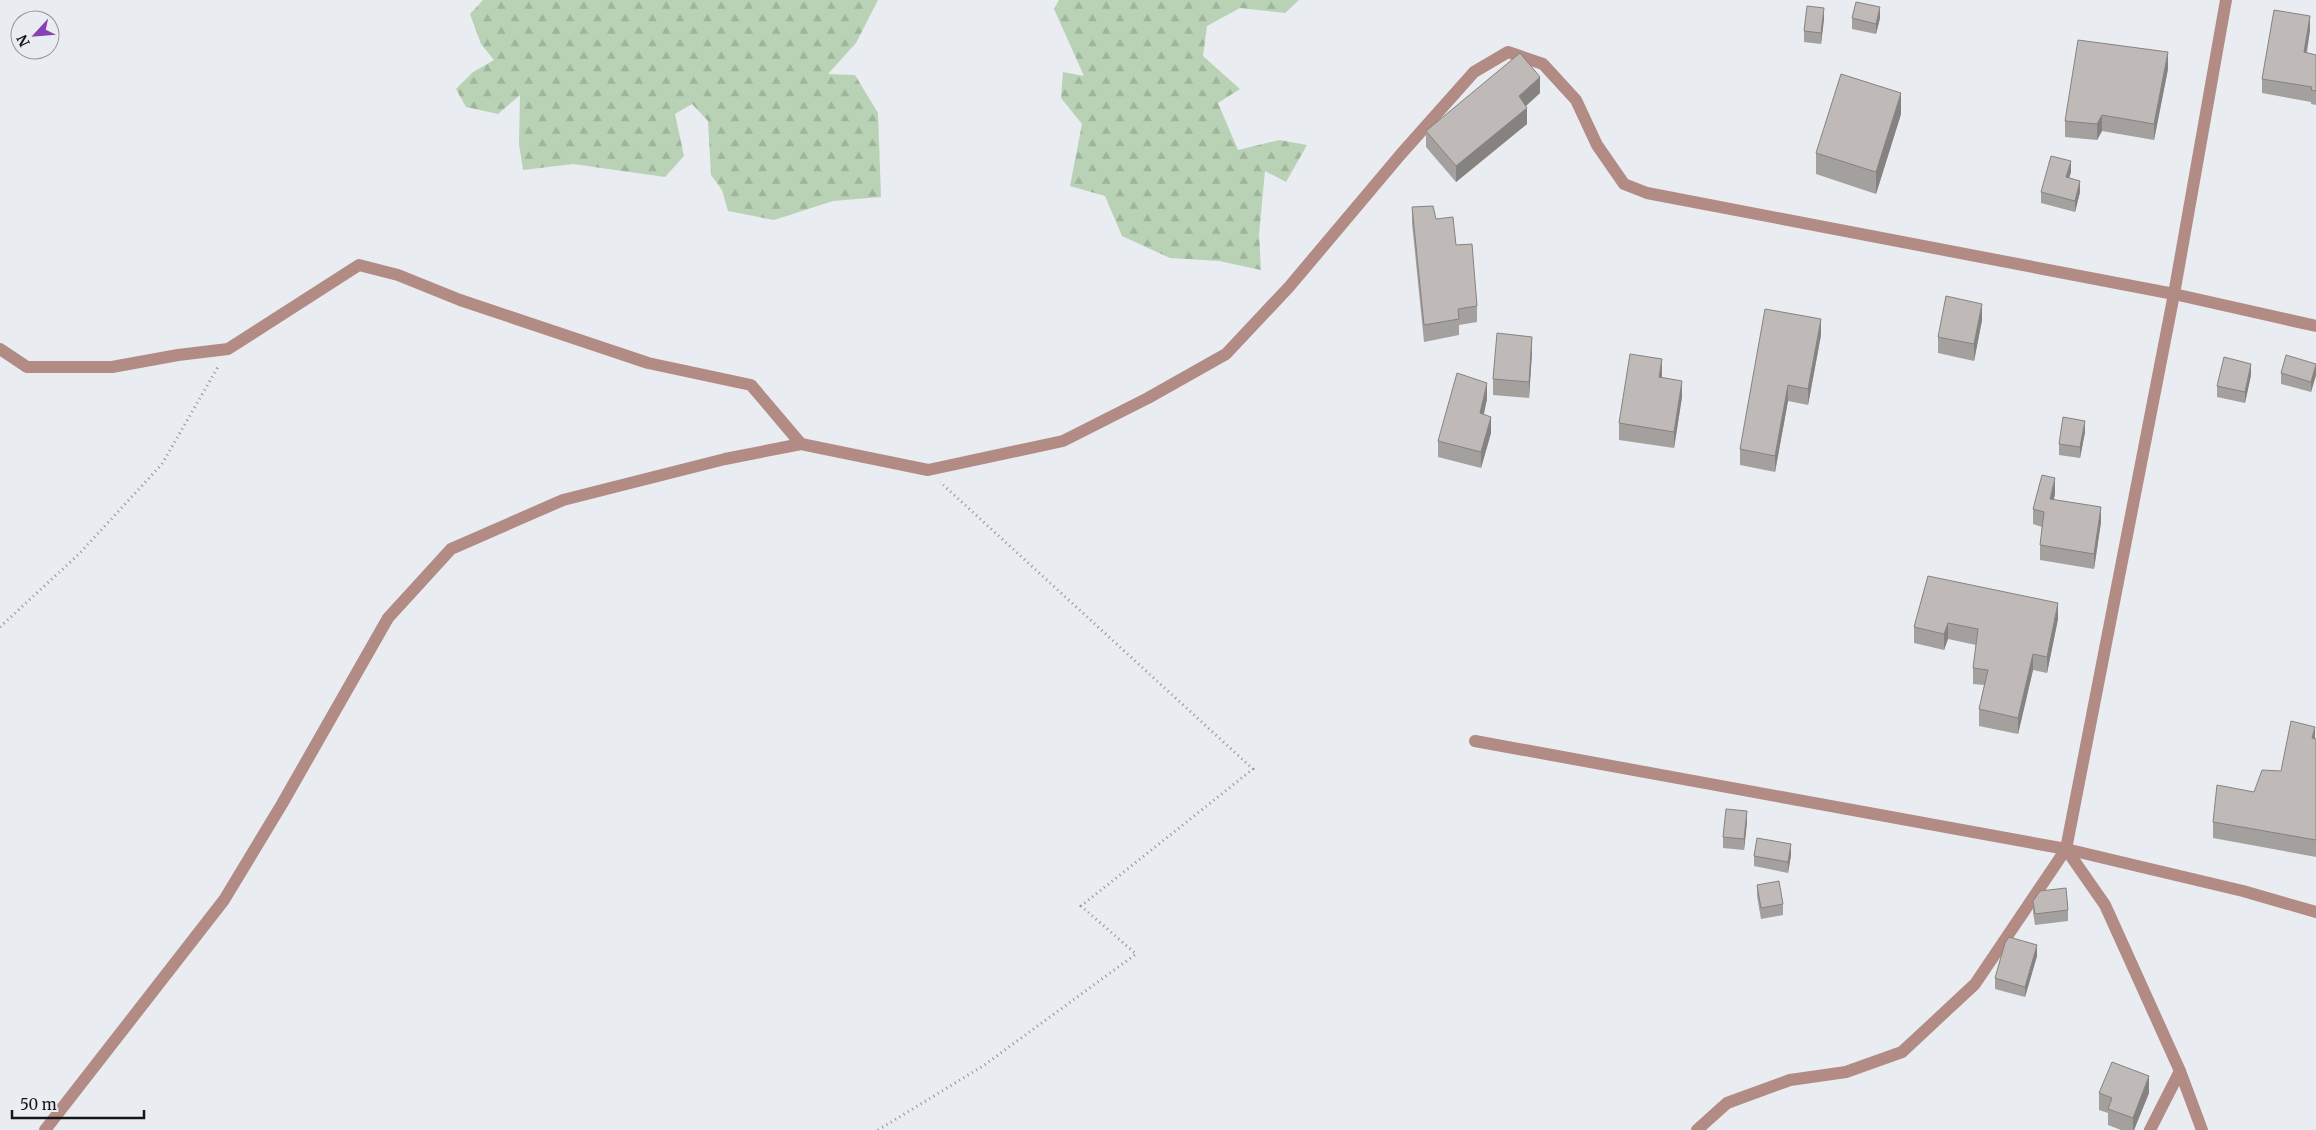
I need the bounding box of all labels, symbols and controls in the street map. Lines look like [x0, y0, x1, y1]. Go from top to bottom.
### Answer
north arrow [10, 10, 60, 60]
text: N [13, 32, 34, 50]
scale bar [12, 1088, 145, 1120]
text: 50 m [20, 1095, 57, 1114]

